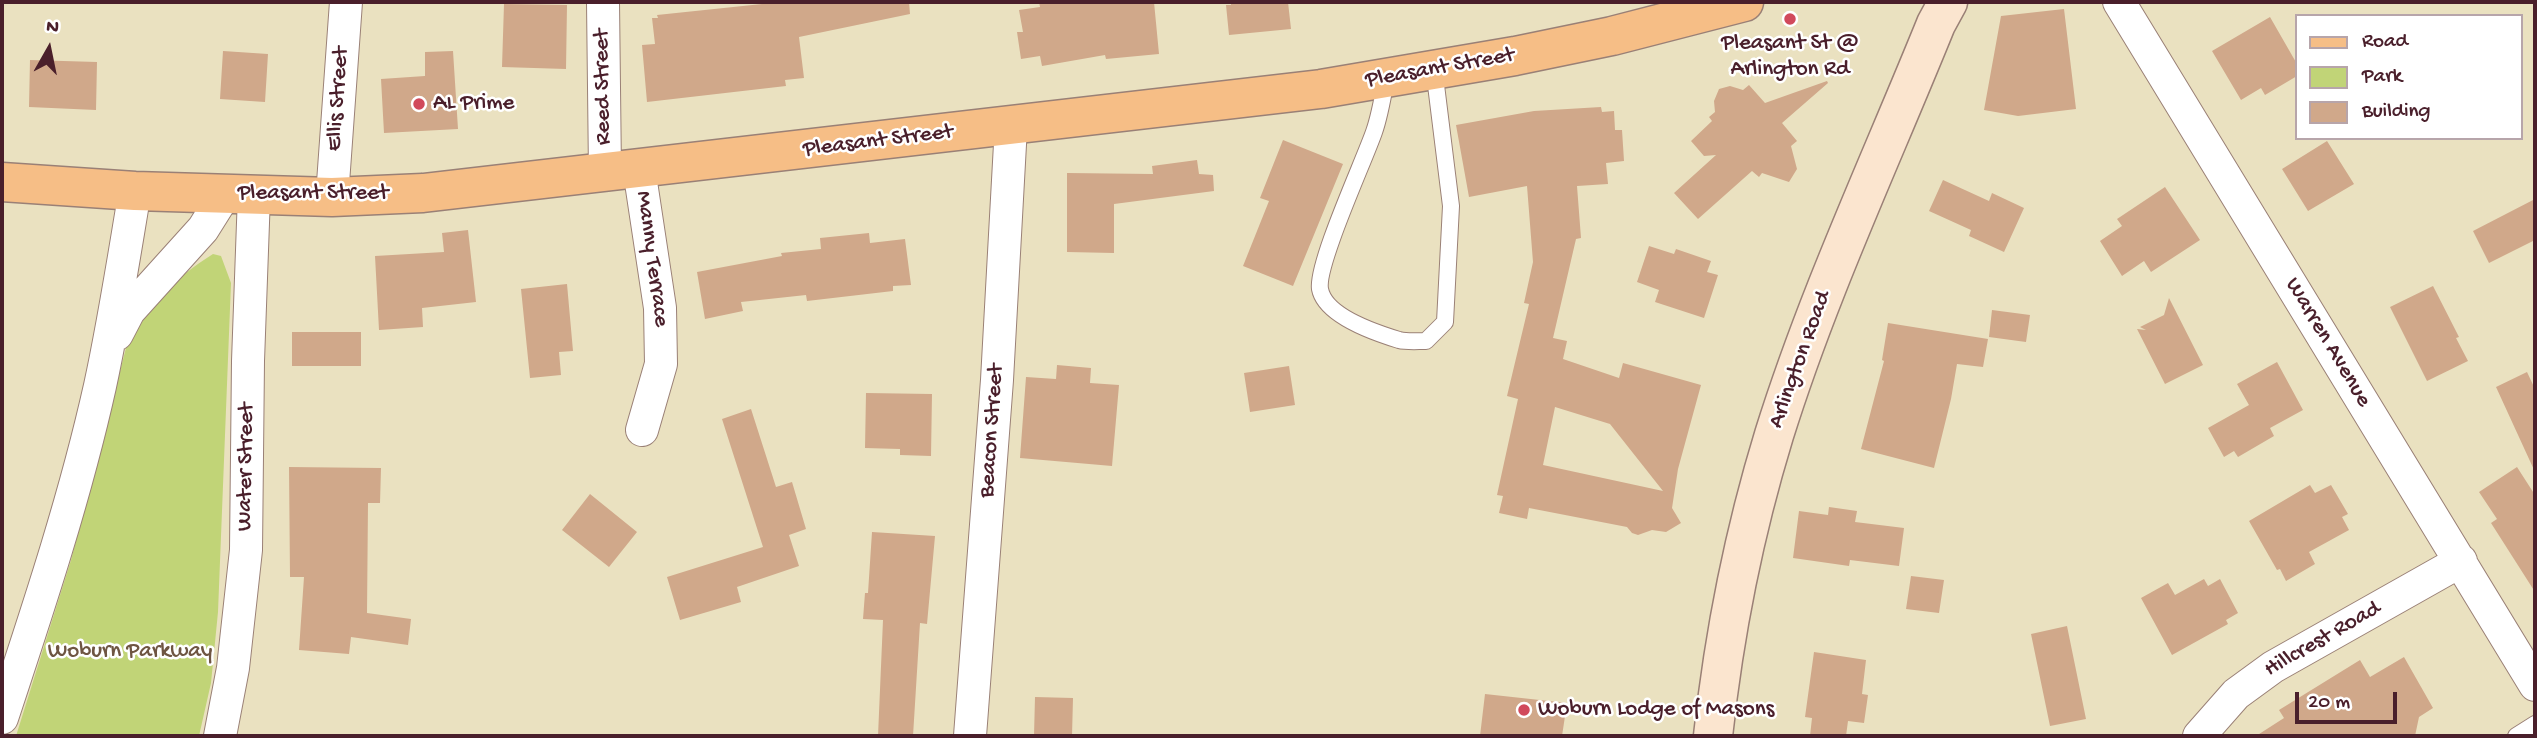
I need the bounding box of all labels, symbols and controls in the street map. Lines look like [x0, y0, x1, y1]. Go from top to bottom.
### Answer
marker: Pleasant St @ Arlington Rd [1782, 11, 1798, 27]
north arrow [14, 14, 84, 84]
legend [2296, 14, 2523, 140]
text: N [44, 15, 60, 40]
street label: Reed Street [589, 29, 619, 145]
place label: Pleasant St @ Arlington Rd [1721, 30, 1859, 84]
text: Road [2362, 30, 2408, 55]
street label: Pleasant Street [1363, 42, 1517, 96]
street label: Ellis Street [322, 46, 356, 152]
text: Park [2362, 65, 2402, 90]
place label: AL Prime [433, 90, 514, 118]
marker: AL Prime [411, 96, 427, 112]
text: Building [2362, 100, 2431, 125]
street label: Pleasant Street [802, 119, 954, 165]
street label: Pleasant Street [238, 180, 388, 208]
street label: Manny Terrace [628, 189, 674, 329]
street label: Warren Avenue [2278, 273, 2376, 413]
street label: Arlington Road [1763, 288, 1839, 432]
street label: Beacon Street [975, 363, 1011, 499]
street label: Water Street [232, 403, 262, 531]
street label: Hillcrest Road [2260, 596, 2386, 684]
park label: Woburn Parkway [48, 638, 212, 666]
scale bar [2299, 678, 2400, 722]
text: 20 m [2308, 691, 2350, 716]
place label: Woburn Lodge of Masons [1538, 696, 1774, 724]
marker: Woburn Lodge of Masons [1516, 702, 1532, 718]

